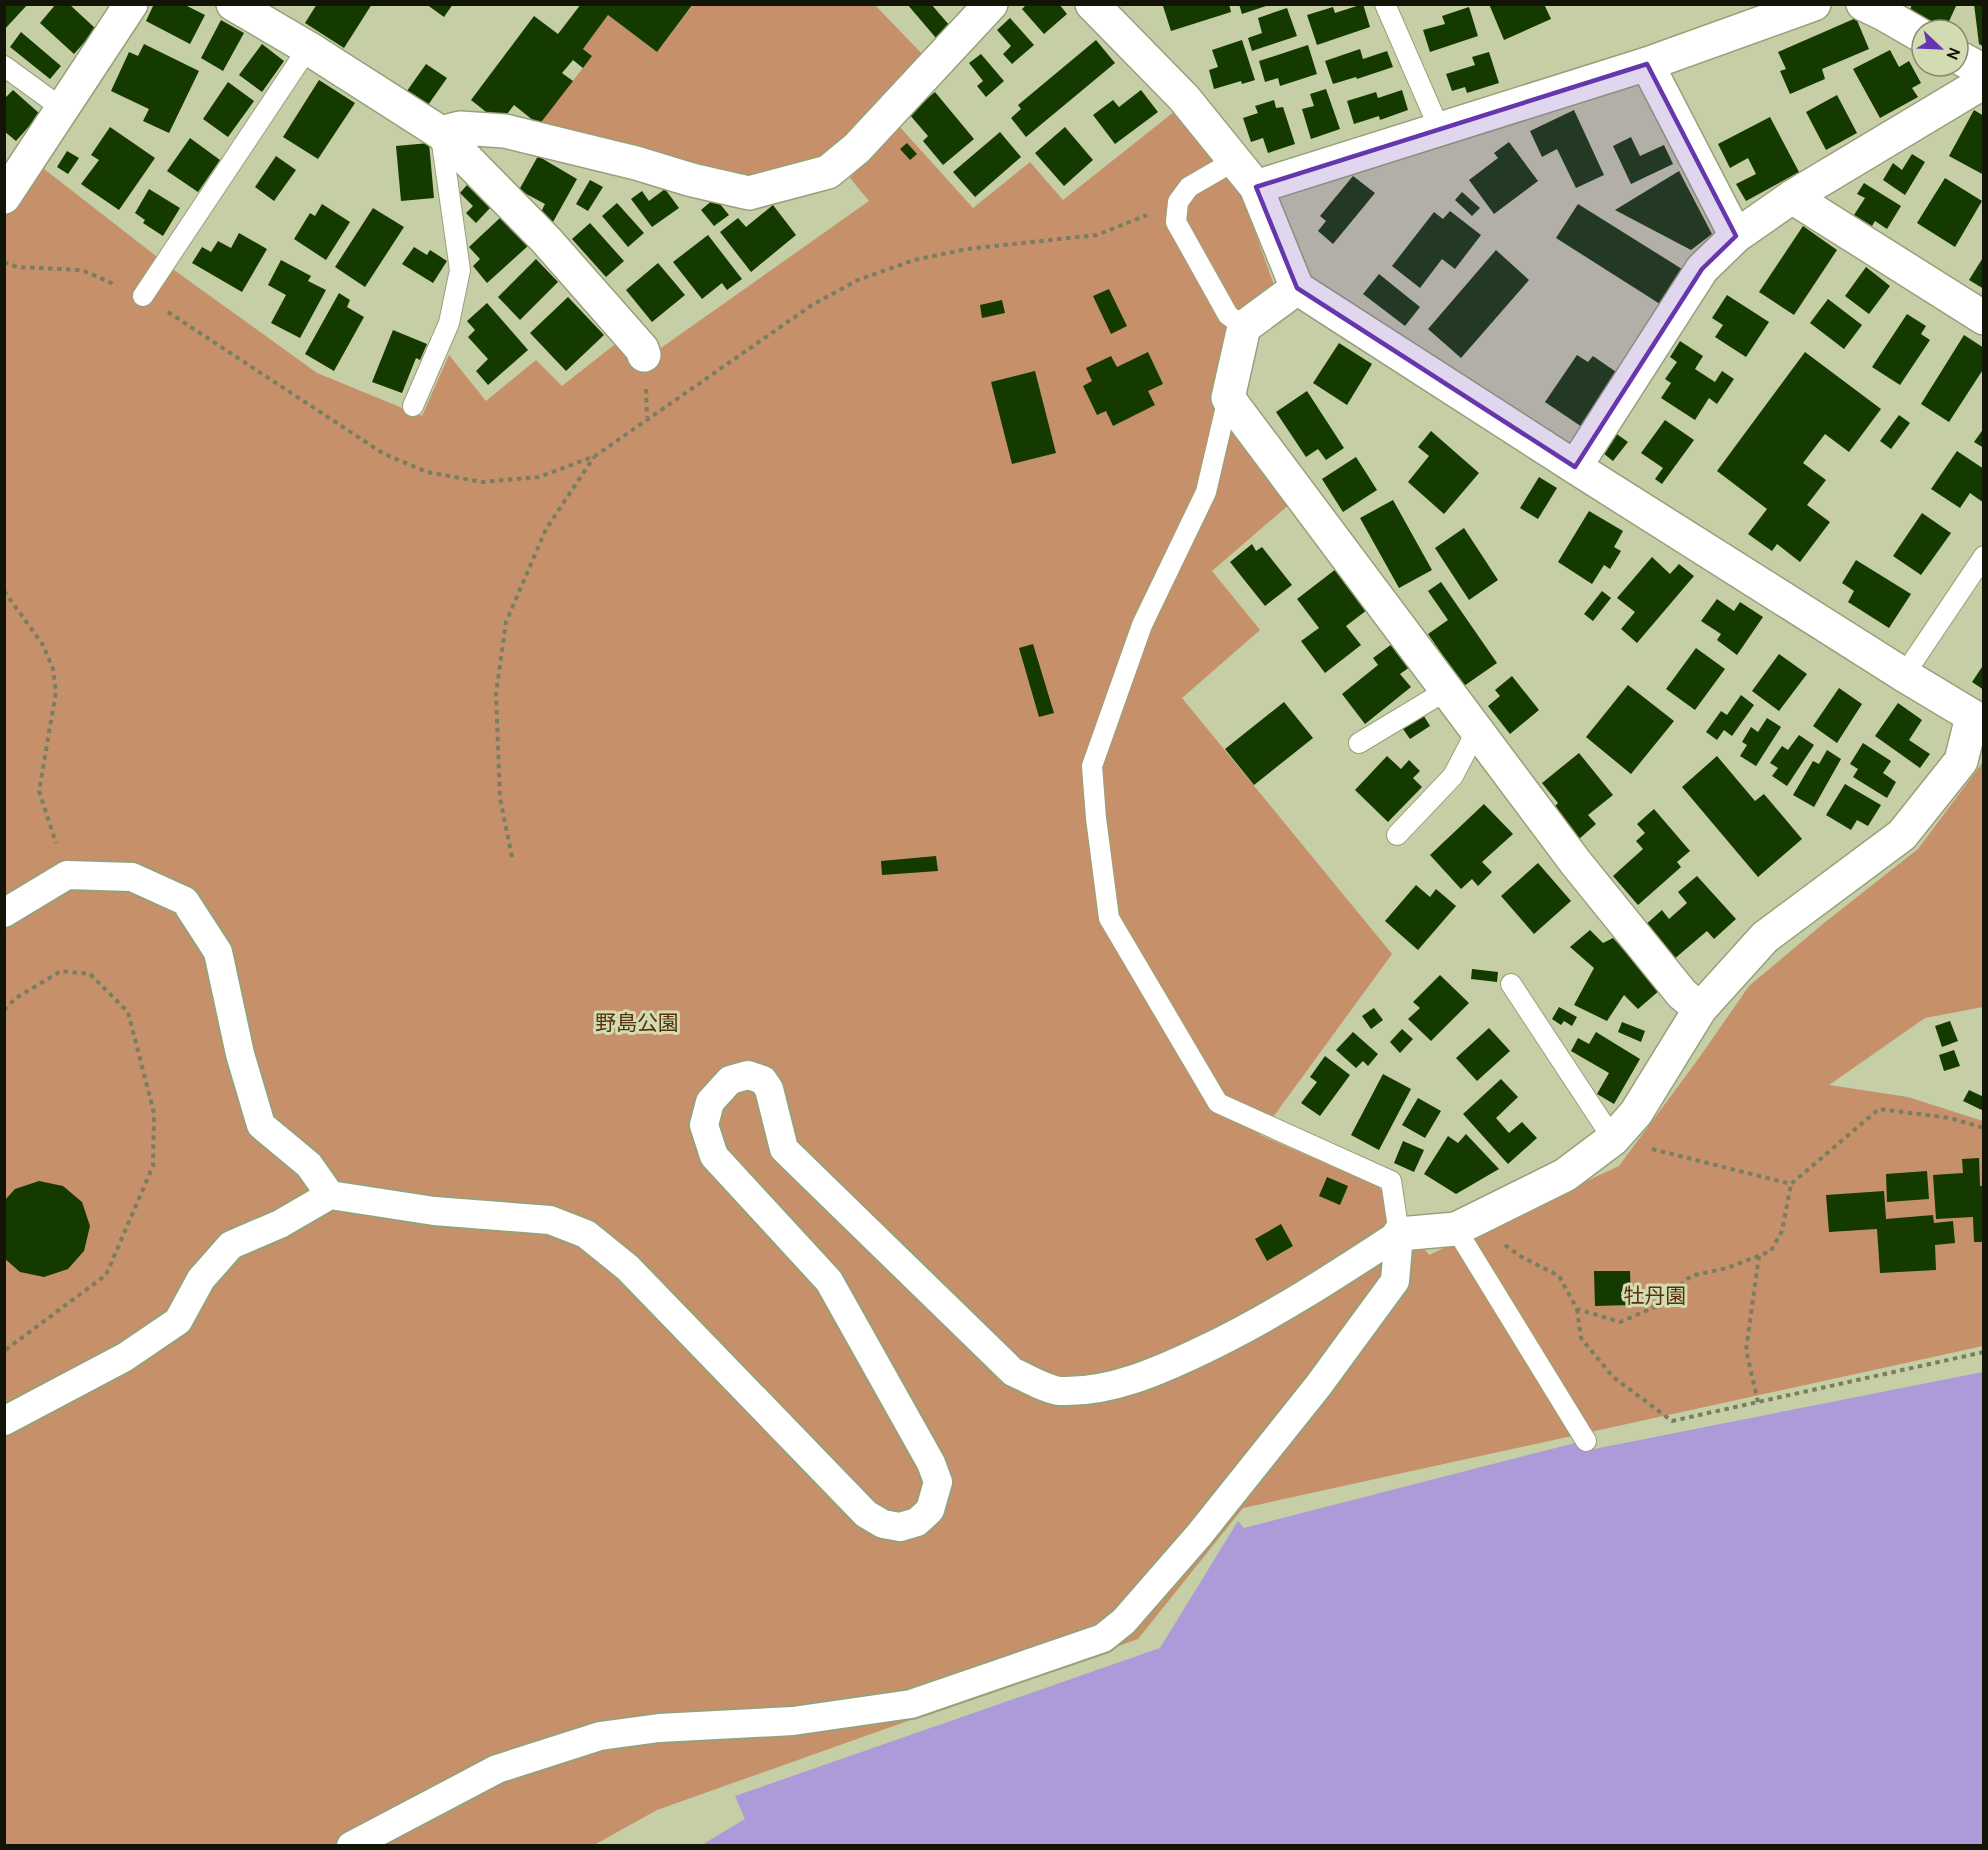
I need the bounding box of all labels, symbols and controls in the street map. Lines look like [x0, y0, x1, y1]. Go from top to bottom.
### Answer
north arrow [1910, 18, 1970, 78]
text: N [1942, 45, 1964, 63]
park label: 野島公園 [595, 1010, 679, 1035]
park label: 牡丹園 [1624, 1283, 1687, 1308]

